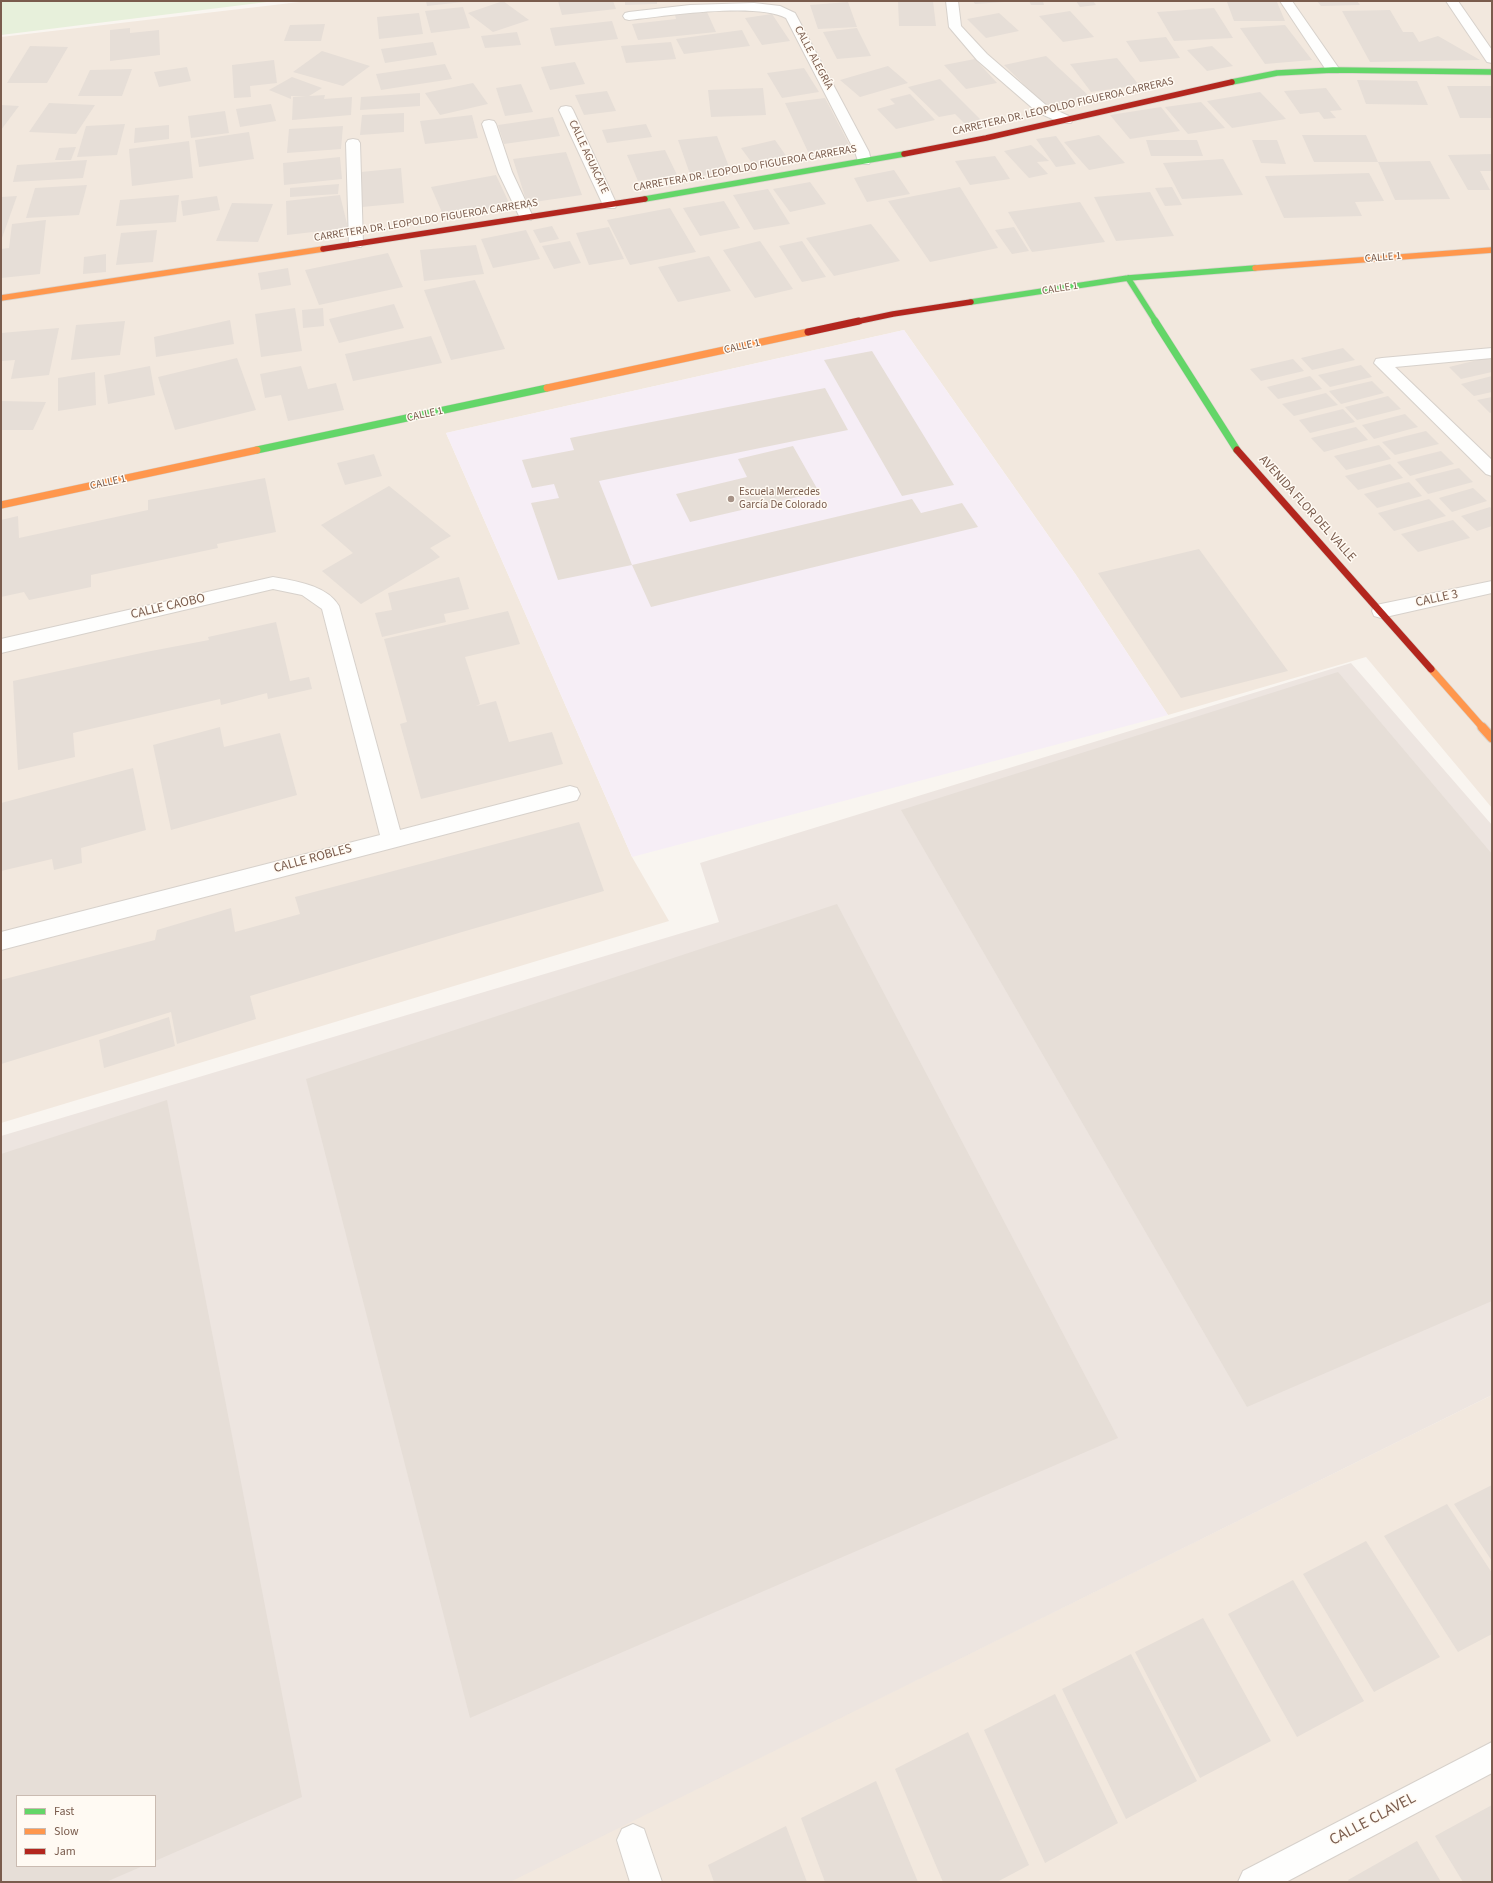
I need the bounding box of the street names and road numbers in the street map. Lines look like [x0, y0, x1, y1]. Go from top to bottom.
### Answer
street label: CALLE ALEGRÍA [791, 24, 835, 92]
street label: CARRETERA DR. LEOPOLDO FIGUEROA CARRERAS [951, 75, 1175, 139]
street label: CALLE AGUACATE [565, 118, 611, 196]
street label: CARRETERA DR. LEOPOLDO FIGUEROA CARRERAS [632, 143, 858, 195]
street label: CARRETERA DR. LEOPOLDO FIGUEROA CARRERAS [313, 197, 539, 245]
street label: CALLE 1 [1364, 250, 1402, 266]
street label: CALLE 1 [1041, 280, 1079, 298]
street label: CALLE 1 [723, 337, 761, 357]
street label: CALLE 1 [406, 405, 444, 425]
street label: AVENIDA FLOR DEL VALLE [1255, 453, 1359, 565]
street label: CALLE 1 [89, 473, 127, 493]
street label: CALLE 3 [1414, 587, 1460, 611]
street label: CALLE CAOBO [129, 591, 207, 623]
street label: CALLE ROBLES [272, 841, 354, 877]
street label: CALLE CLAVEL [1327, 1789, 1419, 1851]

